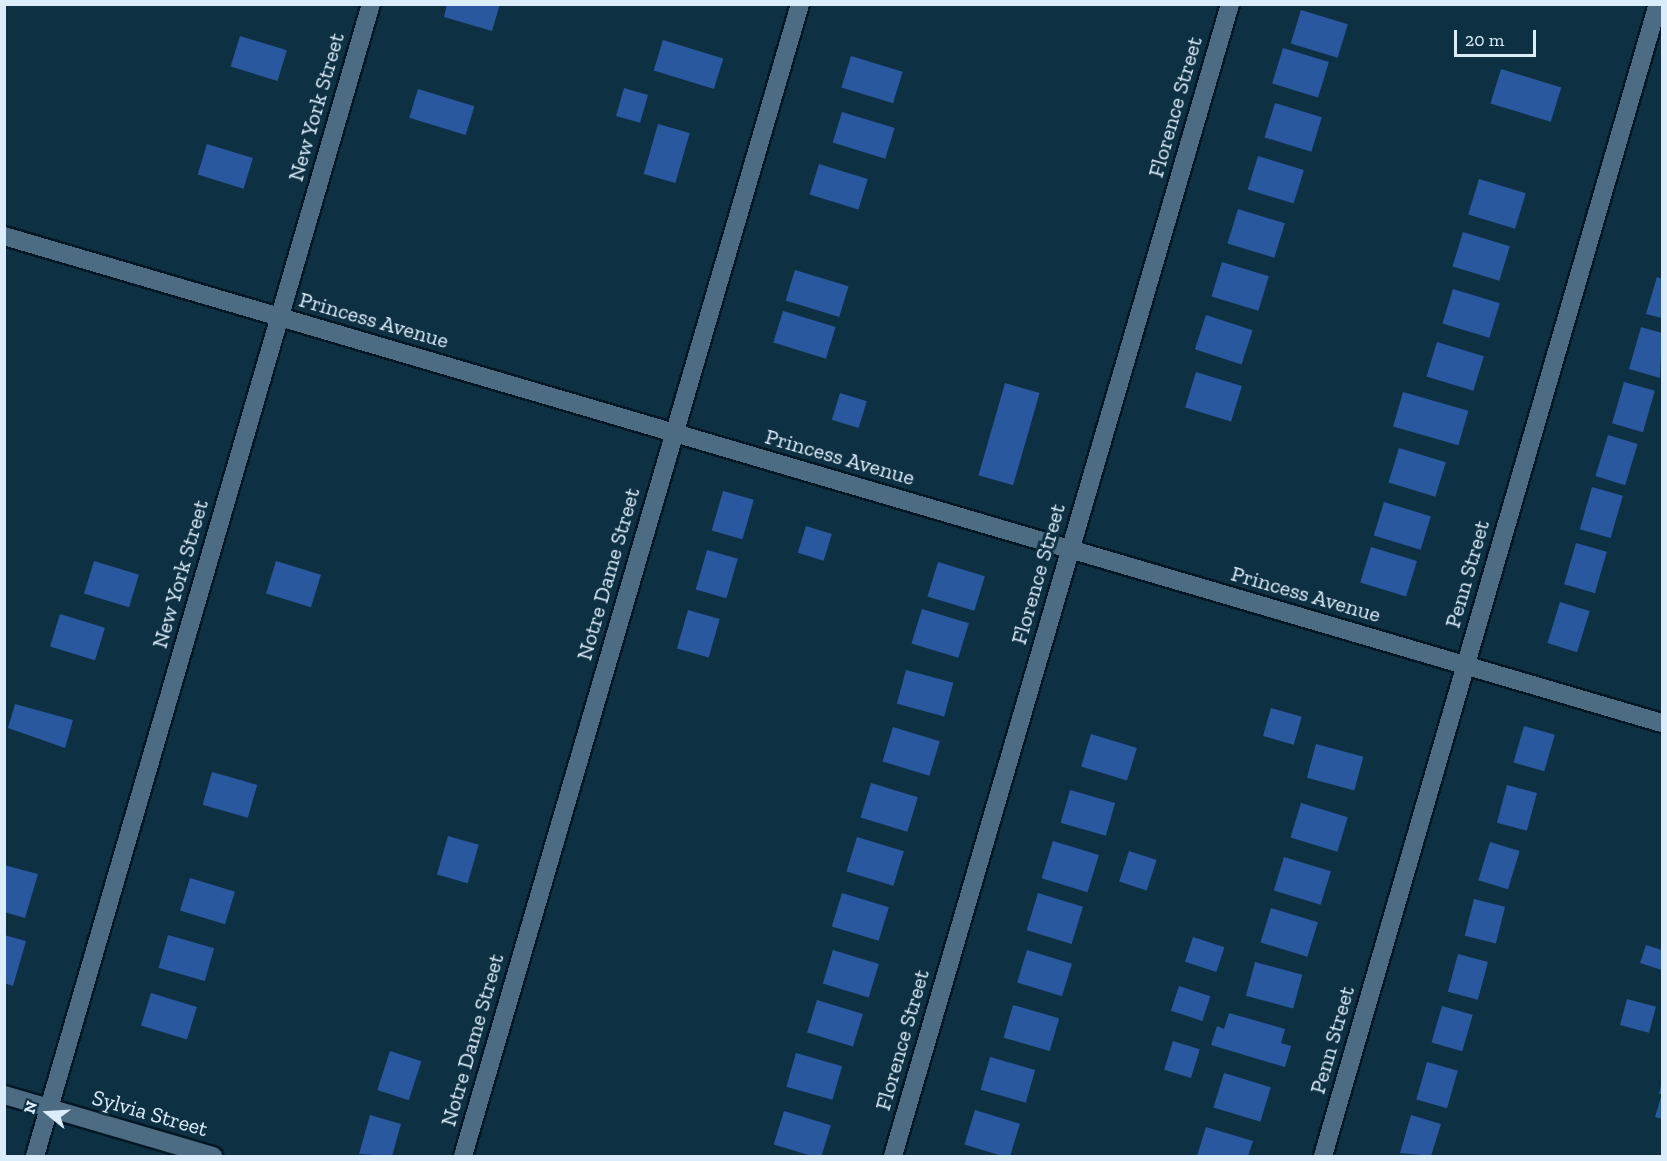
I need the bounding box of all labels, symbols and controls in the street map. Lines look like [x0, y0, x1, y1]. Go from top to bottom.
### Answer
scale bar [1457, 18, 1540, 56]
street label: New York Street [282, 29, 350, 185]
text: 20 m [1465, 29, 1504, 51]
street label: Florence Street [1142, 34, 1208, 180]
street label: Princess Avenue [296, 286, 452, 354]
street label: Princess Avenue [762, 423, 918, 491]
street label: Notre Dame Street [571, 485, 645, 663]
street label: New York Street [146, 496, 214, 652]
street label: Florence Street [1005, 501, 1071, 647]
street label: Penn Street [1439, 517, 1495, 631]
street label: Princess Avenue [1228, 560, 1384, 628]
street label: Notre Dame Street [435, 951, 509, 1129]
street label: Florence Street [869, 967, 935, 1113]
street label: Penn Street [1304, 983, 1360, 1097]
north arrow [18, 1083, 78, 1143]
street label: Sylvia Street [89, 1084, 211, 1142]
text: N [19, 1099, 41, 1116]

